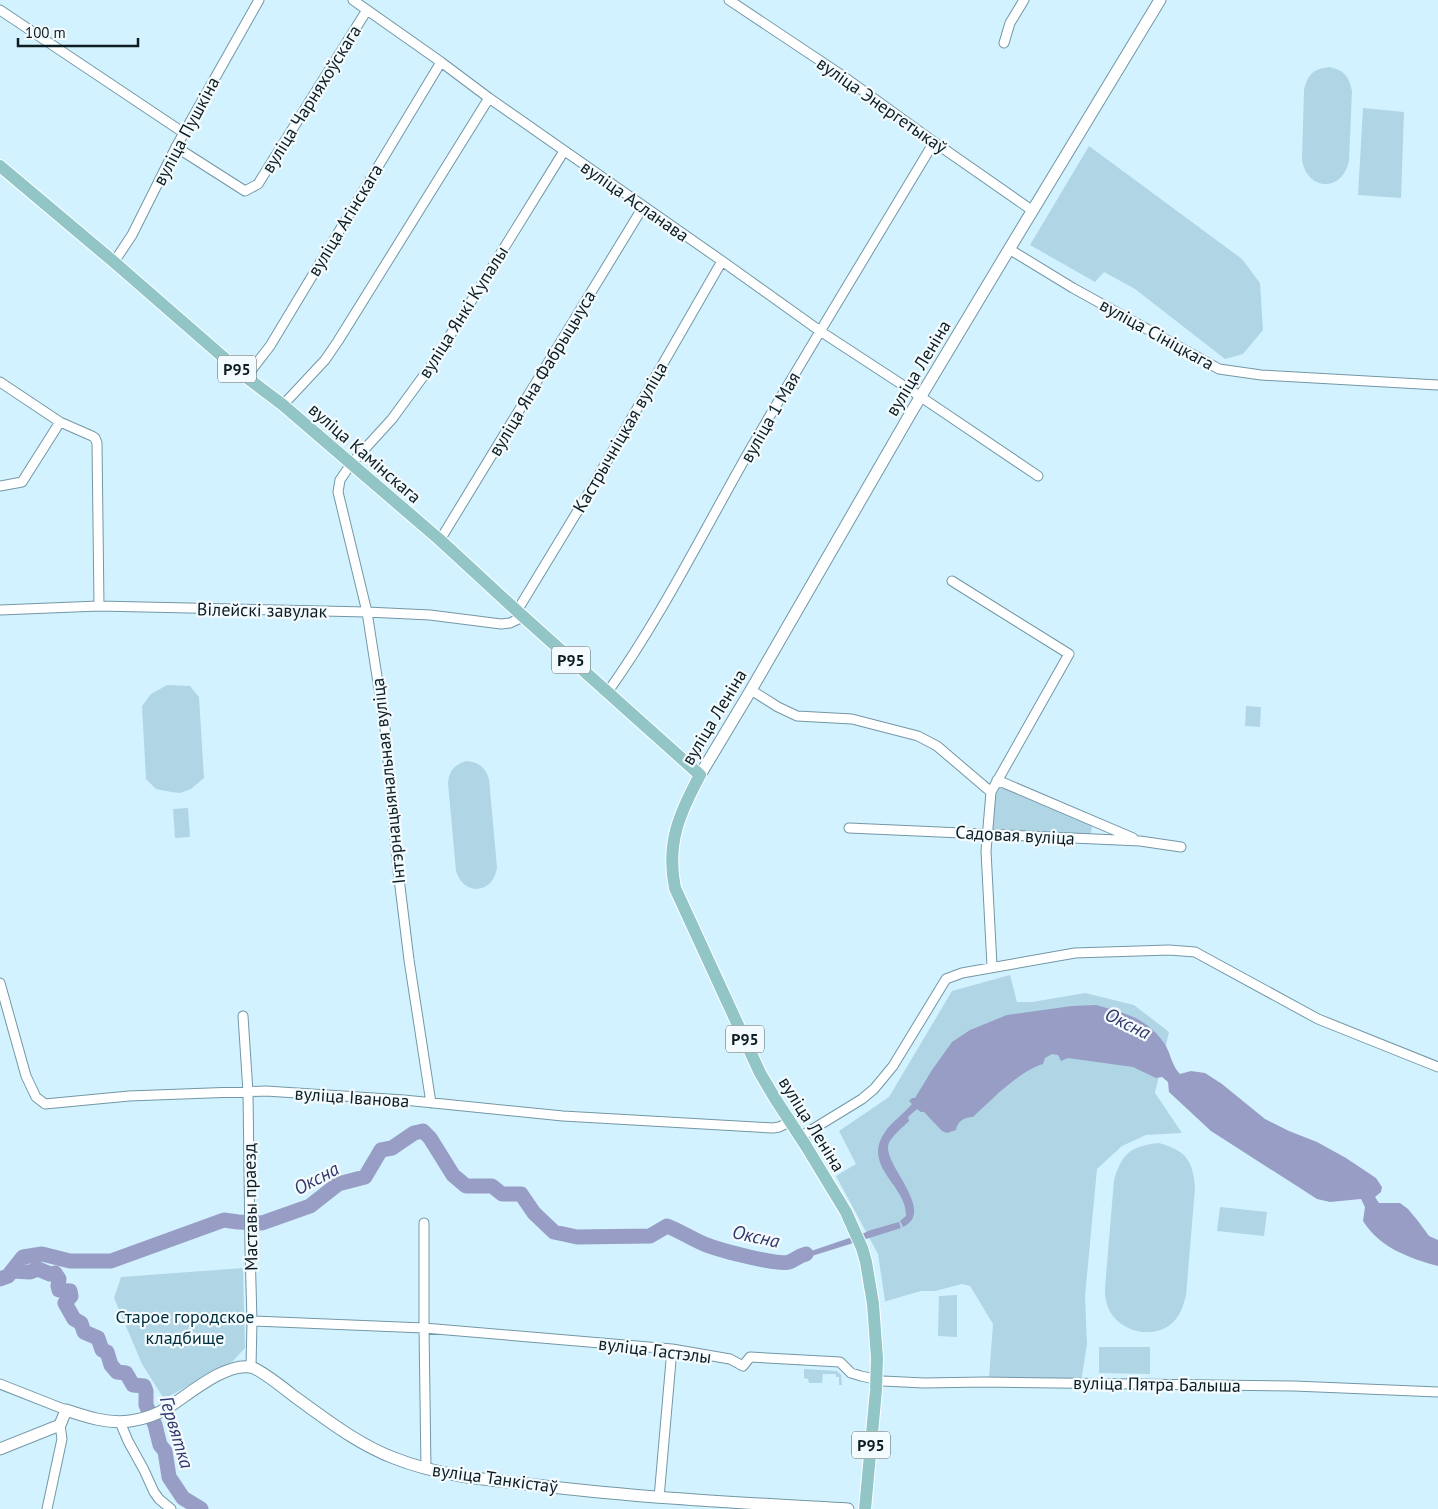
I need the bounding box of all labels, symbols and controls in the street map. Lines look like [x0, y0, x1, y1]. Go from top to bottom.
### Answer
scale bar [18, 15, 138, 47]
street label: вуліца Чарняхоўскага [256, 21, 366, 177]
text: 100 m [25, 23, 66, 42]
street label: вуліца Энергетыкаў [812, 51, 952, 159]
street label: вуліца Пушкіна [148, 73, 224, 189]
street label: вуліца Асланава [576, 155, 694, 247]
street label: вуліца Агінскага [302, 160, 388, 280]
street label: вуліца Янкі Купалы [413, 242, 513, 382]
street label: вуліца Яна Фабрыцыуса [483, 286, 601, 460]
street label: вуліца Сініцкага [1096, 293, 1218, 375]
street label: вуліца Леніна [880, 316, 956, 420]
road number: Р95 [218, 356, 256, 382]
street label: Кастрычніцкая вуліца [567, 357, 673, 517]
street label: вуліца 1 Мая [735, 368, 805, 466]
street label: вуліца Камінскага [304, 398, 426, 508]
street label: Вілейскі завулак [197, 597, 328, 623]
road number: Р95 [552, 646, 590, 674]
street label: вуліца Леніна [676, 665, 752, 769]
street label: Інтэрнацыянальная вуліца [366, 677, 410, 885]
street label: Садовая вуліца [955, 820, 1075, 850]
water label: Оксна [1101, 1002, 1155, 1045]
road number: Р95 [726, 1026, 764, 1052]
street label: вуліца Леніна [774, 1072, 850, 1176]
street label: вуліца Іванова [294, 1082, 410, 1112]
street label: Маставы праезд [237, 1143, 263, 1271]
water label: Оксна [289, 1156, 343, 1200]
water label: Оксна [730, 1219, 783, 1253]
park label: Старое городское кладбище [116, 1305, 254, 1349]
street label: вуліца Гастэлы [597, 1332, 713, 1368]
street label: вуліца Пятра Балыша [1073, 1371, 1241, 1397]
water label: Гервятка [155, 1393, 200, 1472]
road number: Р95 [852, 1432, 890, 1458]
street label: вуліца Танкістаў [431, 1458, 560, 1498]

